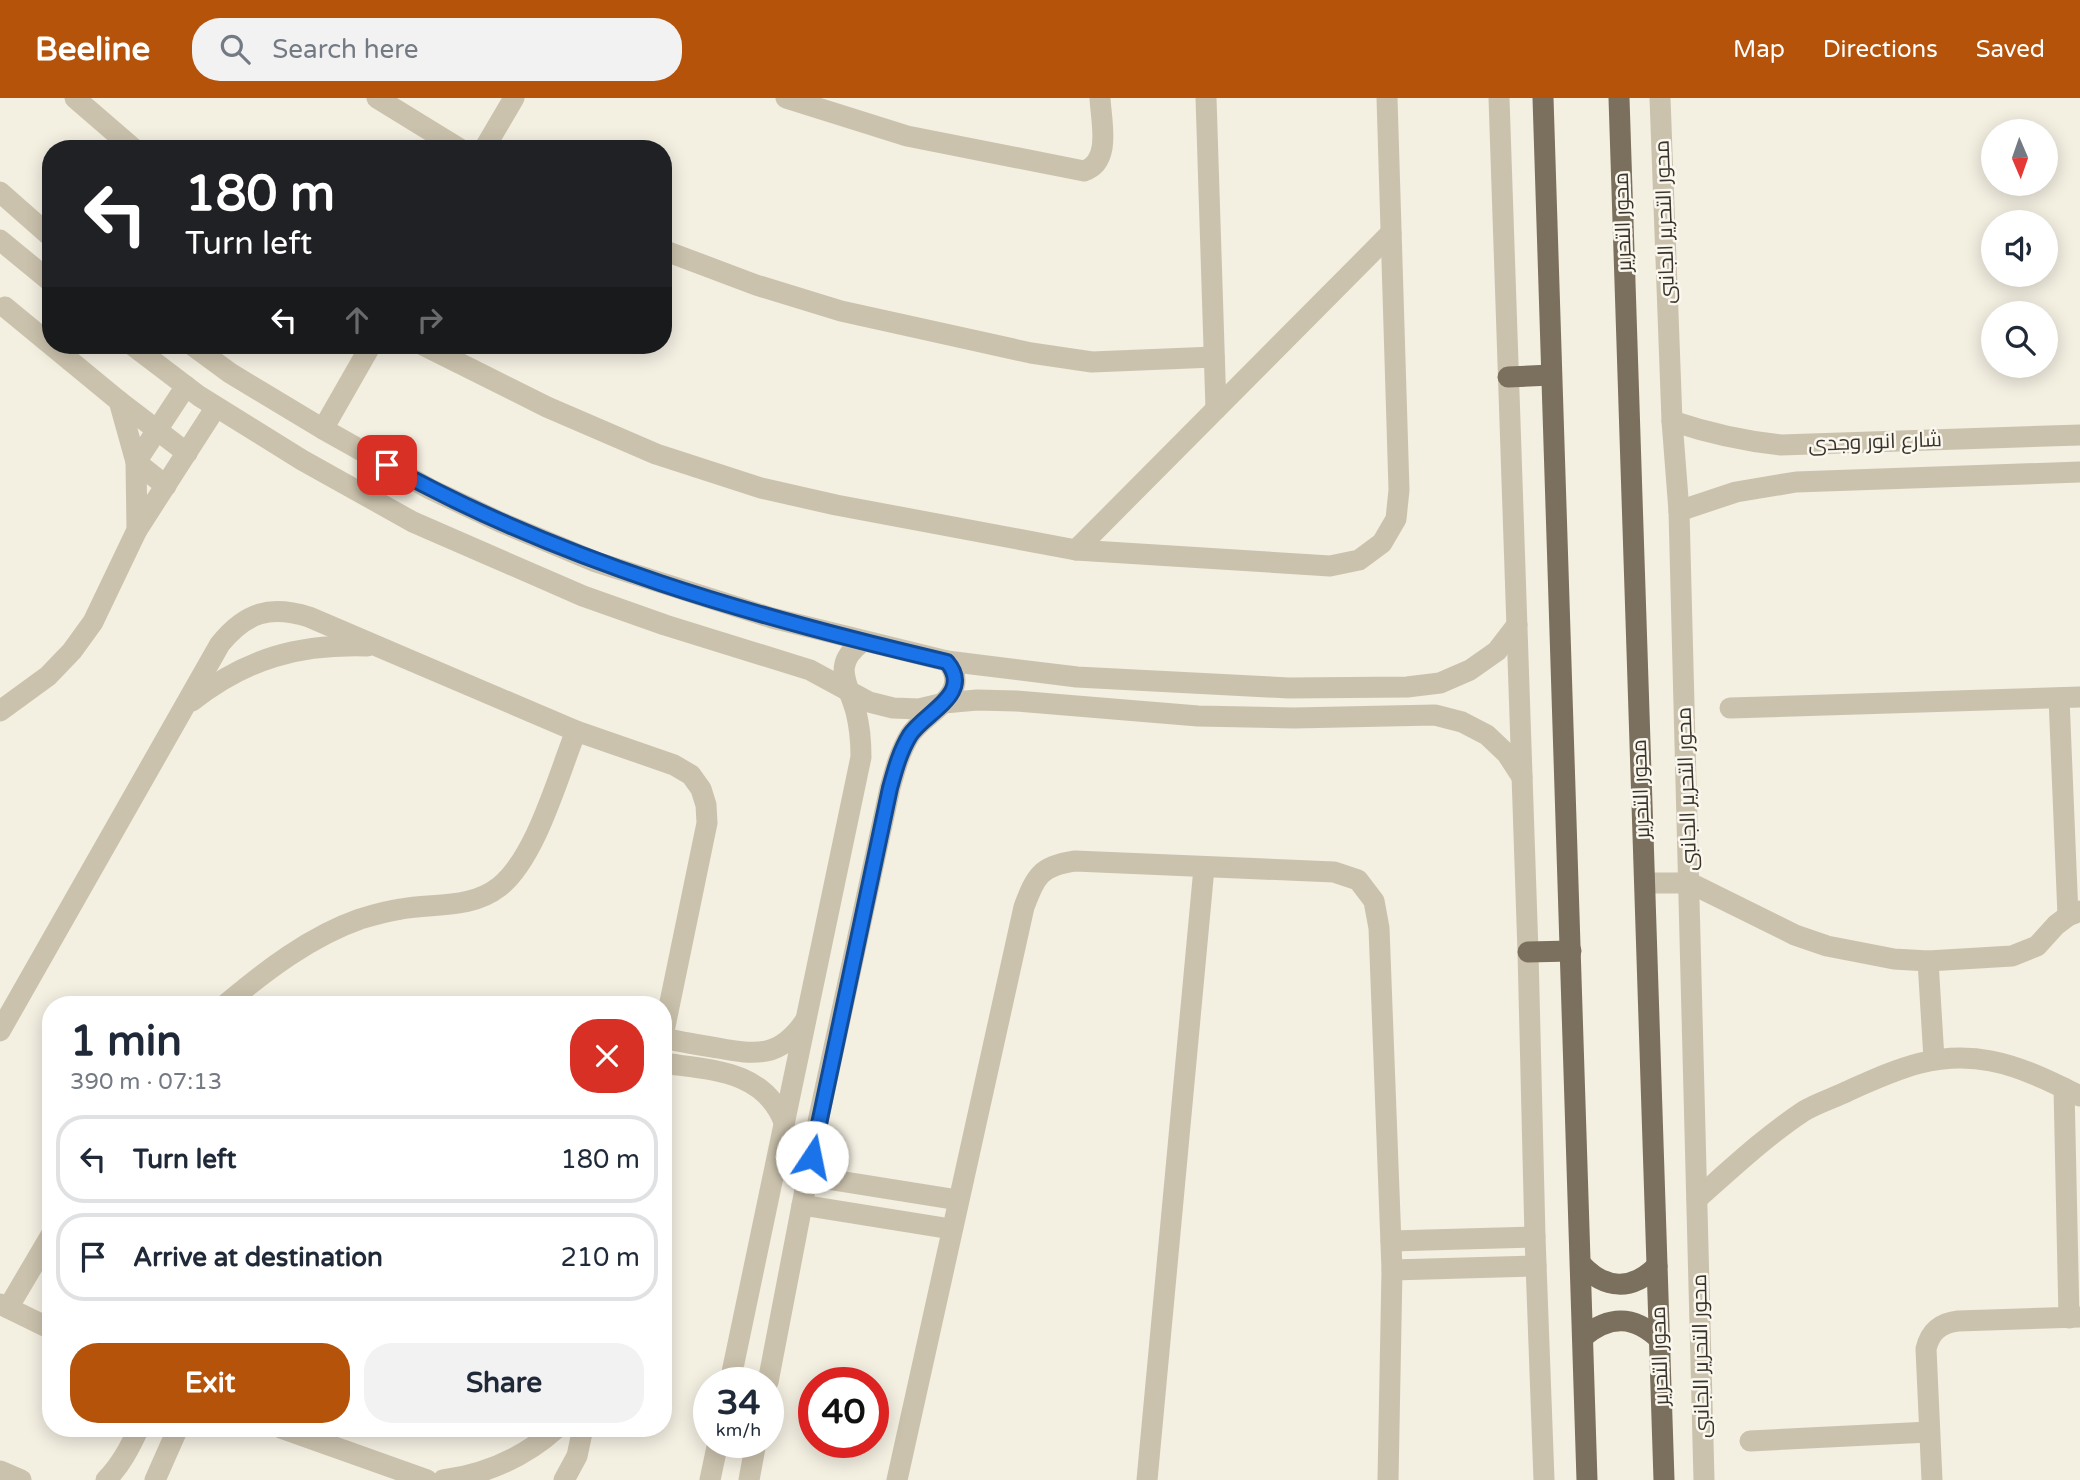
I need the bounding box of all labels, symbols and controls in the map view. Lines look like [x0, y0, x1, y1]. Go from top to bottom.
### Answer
search box [192, 18, 682, 81]
text: Beeline [35, 30, 150, 69]
icon: search [216, 30, 254, 68]
text: Search here [272, 34, 418, 65]
text: Map [1733, 35, 1785, 64]
text: Directions [1823, 35, 1938, 64]
text: Saved [1976, 35, 2045, 64]
north arrow [1981, 119, 2058, 196]
map controls [1981, 119, 2058, 378]
street label: محور التحرير الجانبى [1650, 140, 1680, 304]
text: 180 m [185, 165, 335, 224]
icon: left [70, 168, 161, 259]
street label: محور التحرير [1609, 172, 1637, 273]
button: sound [1981, 210, 2058, 287]
text: Turn left [185, 225, 312, 263]
icon: left [265, 301, 303, 339]
icon: ahead [338, 301, 376, 339]
icon: right [411, 301, 449, 339]
button: search [1981, 301, 2058, 378]
street label: شارع انور وجدى [1808, 427, 1942, 458]
pin [357, 435, 417, 495]
icon: arrive [368, 446, 406, 484]
street label: محور التحرير الجانبى [1672, 707, 1702, 871]
street label: محور التحرير [1627, 739, 1655, 840]
text: 1 min [70, 1016, 182, 1067]
button: close [570, 1019, 644, 1093]
text: 390 m · 07:13 [70, 1068, 222, 1096]
position arrow [775, 1120, 849, 1194]
icon: left [74, 1140, 112, 1178]
text: Turn left [133, 1144, 236, 1175]
text: 180 m [560, 1144, 640, 1175]
icon: arrive [74, 1238, 112, 1276]
text: Arrive at destination [133, 1242, 383, 1273]
text: 210 m [560, 1242, 640, 1273]
street label: محور التحرير الجانبى [1687, 1274, 1715, 1438]
street label: محور التحرير [1646, 1306, 1674, 1407]
button: Exit [70, 1343, 350, 1423]
button: Share [364, 1343, 644, 1423]
speed limit sign: 40 [798, 1367, 889, 1458]
text: 34 [717, 1382, 760, 1424]
text: km/h [716, 1419, 761, 1441]

